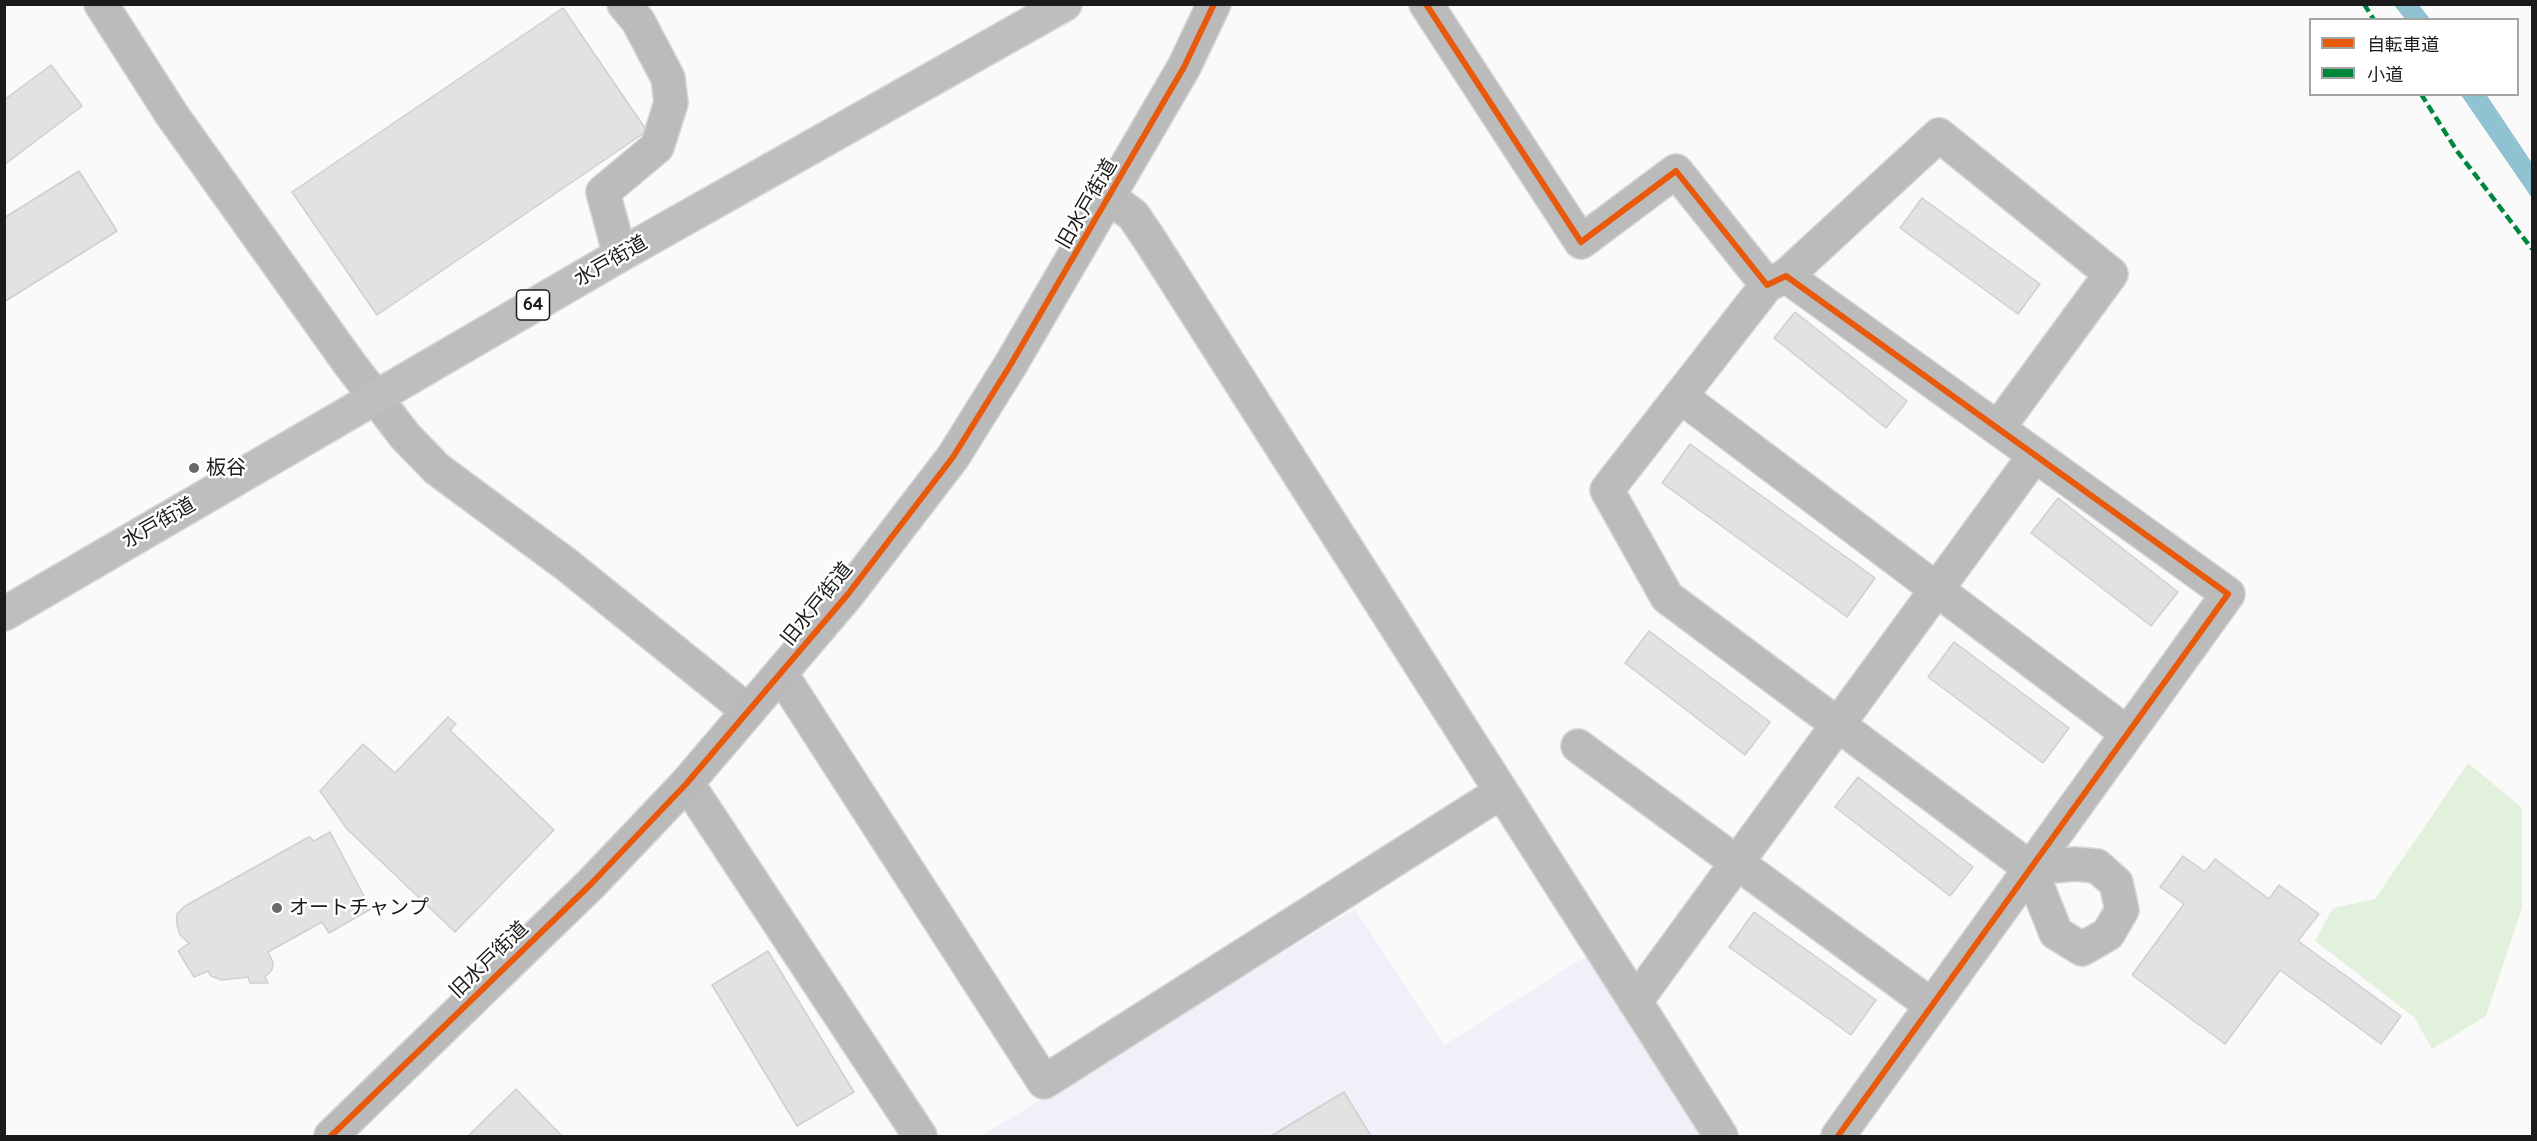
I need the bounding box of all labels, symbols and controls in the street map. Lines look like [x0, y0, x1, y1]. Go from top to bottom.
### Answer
legend [2309, 18, 2519, 96]
text: 自転車道 [2367, 33, 2439, 56]
text: 小道 [2367, 63, 2403, 86]
street label: 旧水戸街道 [1052, 155, 1122, 253]
street label: 水戸街道 [570, 231, 652, 291]
road number: 64 [516, 290, 550, 320]
place label: 板谷 [206, 456, 246, 480]
marker: 板谷 [187, 461, 201, 475]
street label: 水戸街道 [118, 493, 200, 553]
street label: 旧水戸街道 [776, 558, 858, 650]
place label: オートチャンプ [289, 896, 429, 920]
marker: オートチャンプ [270, 901, 284, 915]
street label: 旧水戸街道 [445, 917, 533, 1003]

